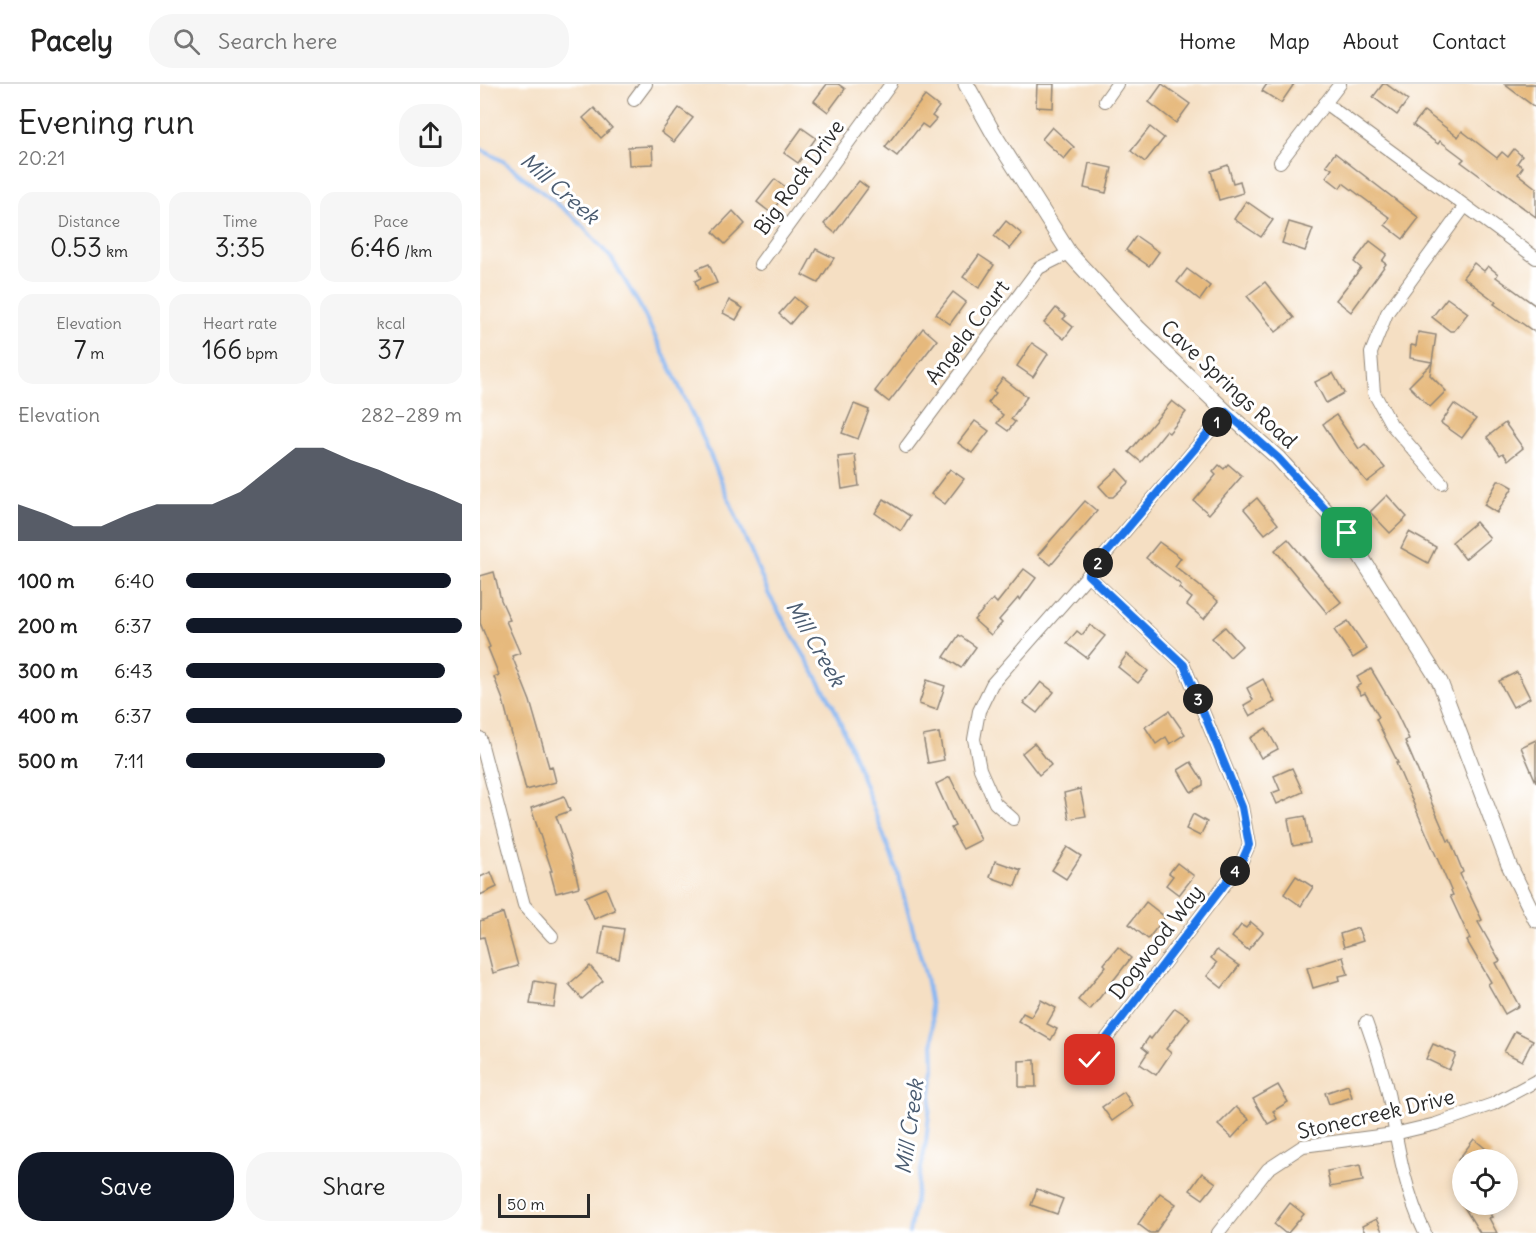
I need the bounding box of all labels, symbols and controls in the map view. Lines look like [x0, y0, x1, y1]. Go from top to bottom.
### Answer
search box [149, 14, 569, 68]
text: Pacely [30, 23, 113, 59]
icon: search [170, 25, 203, 58]
text: Search here [218, 27, 337, 55]
text: Home [1179, 28, 1236, 55]
text: Map [1269, 28, 1310, 55]
text: About [1343, 28, 1399, 55]
text: Contact [1432, 28, 1506, 55]
text: Evening run [18, 101, 194, 143]
button: share [399, 104, 462, 167]
street label: Big Rock Drive [748, 114, 850, 240]
text: 20:21 [18, 145, 66, 170]
water label: Mill Creek [515, 146, 607, 231]
text: Distance [58, 211, 120, 231]
text: Time [223, 211, 257, 231]
text: Pace [374, 211, 408, 231]
text: 0.53 [50, 231, 102, 264]
text: 3:35 [215, 231, 265, 264]
text: 6:46 [350, 231, 401, 264]
text: km [102, 241, 128, 261]
text: /km [401, 241, 432, 261]
street label: Angela Court [919, 274, 1015, 390]
text: Elevation [56, 313, 122, 333]
text: Heart rate [203, 313, 277, 333]
text: kcal [377, 313, 405, 333]
street label: Cave Springs Road [1155, 314, 1303, 454]
text: 7 [74, 333, 86, 366]
text: 166 [202, 333, 242, 366]
text: 37 [377, 333, 405, 366]
text: m [86, 343, 104, 363]
text: bpm [242, 343, 278, 363]
text: Elevation [18, 402, 100, 427]
text: 282–289 m [361, 402, 462, 427]
pin: 1 [1202, 407, 1232, 437]
text: 1 [1214, 412, 1220, 432]
pin [1321, 507, 1372, 558]
icon: arrive [1330, 516, 1363, 549]
pin: 2 [1083, 548, 1113, 578]
text: 2 [1094, 553, 1102, 573]
text: 100 m [18, 568, 75, 593]
text: 6:40 [114, 568, 155, 593]
water label: Mill Creek [780, 595, 853, 693]
text: 200 m [18, 613, 78, 638]
text: 6:37 [114, 613, 151, 638]
text: 300 m [18, 658, 78, 683]
text: 6:43 [114, 658, 153, 683]
pin: 3 [1183, 684, 1213, 714]
text: 3 [1193, 689, 1203, 709]
text: 400 m [18, 703, 78, 728]
text: 6:37 [114, 703, 151, 728]
text: 500 m [18, 748, 78, 773]
text: 7:11 [114, 748, 144, 773]
pin: 4 [1220, 856, 1250, 886]
text: 4 [1230, 861, 1240, 881]
street label: Dogwood Way [1103, 879, 1209, 1005]
pin [1064, 1034, 1115, 1085]
icon: check [1073, 1043, 1106, 1076]
water label: Mill Creek [888, 1076, 930, 1176]
street label: Stonecreek Drive [1295, 1083, 1457, 1145]
map controls [1452, 1149, 1518, 1215]
button: locate [1452, 1149, 1518, 1215]
button: Save [18, 1152, 234, 1221]
button: Share [246, 1152, 462, 1221]
scale bar [498, 1191, 590, 1218]
text: 50 m [507, 1194, 545, 1214]

